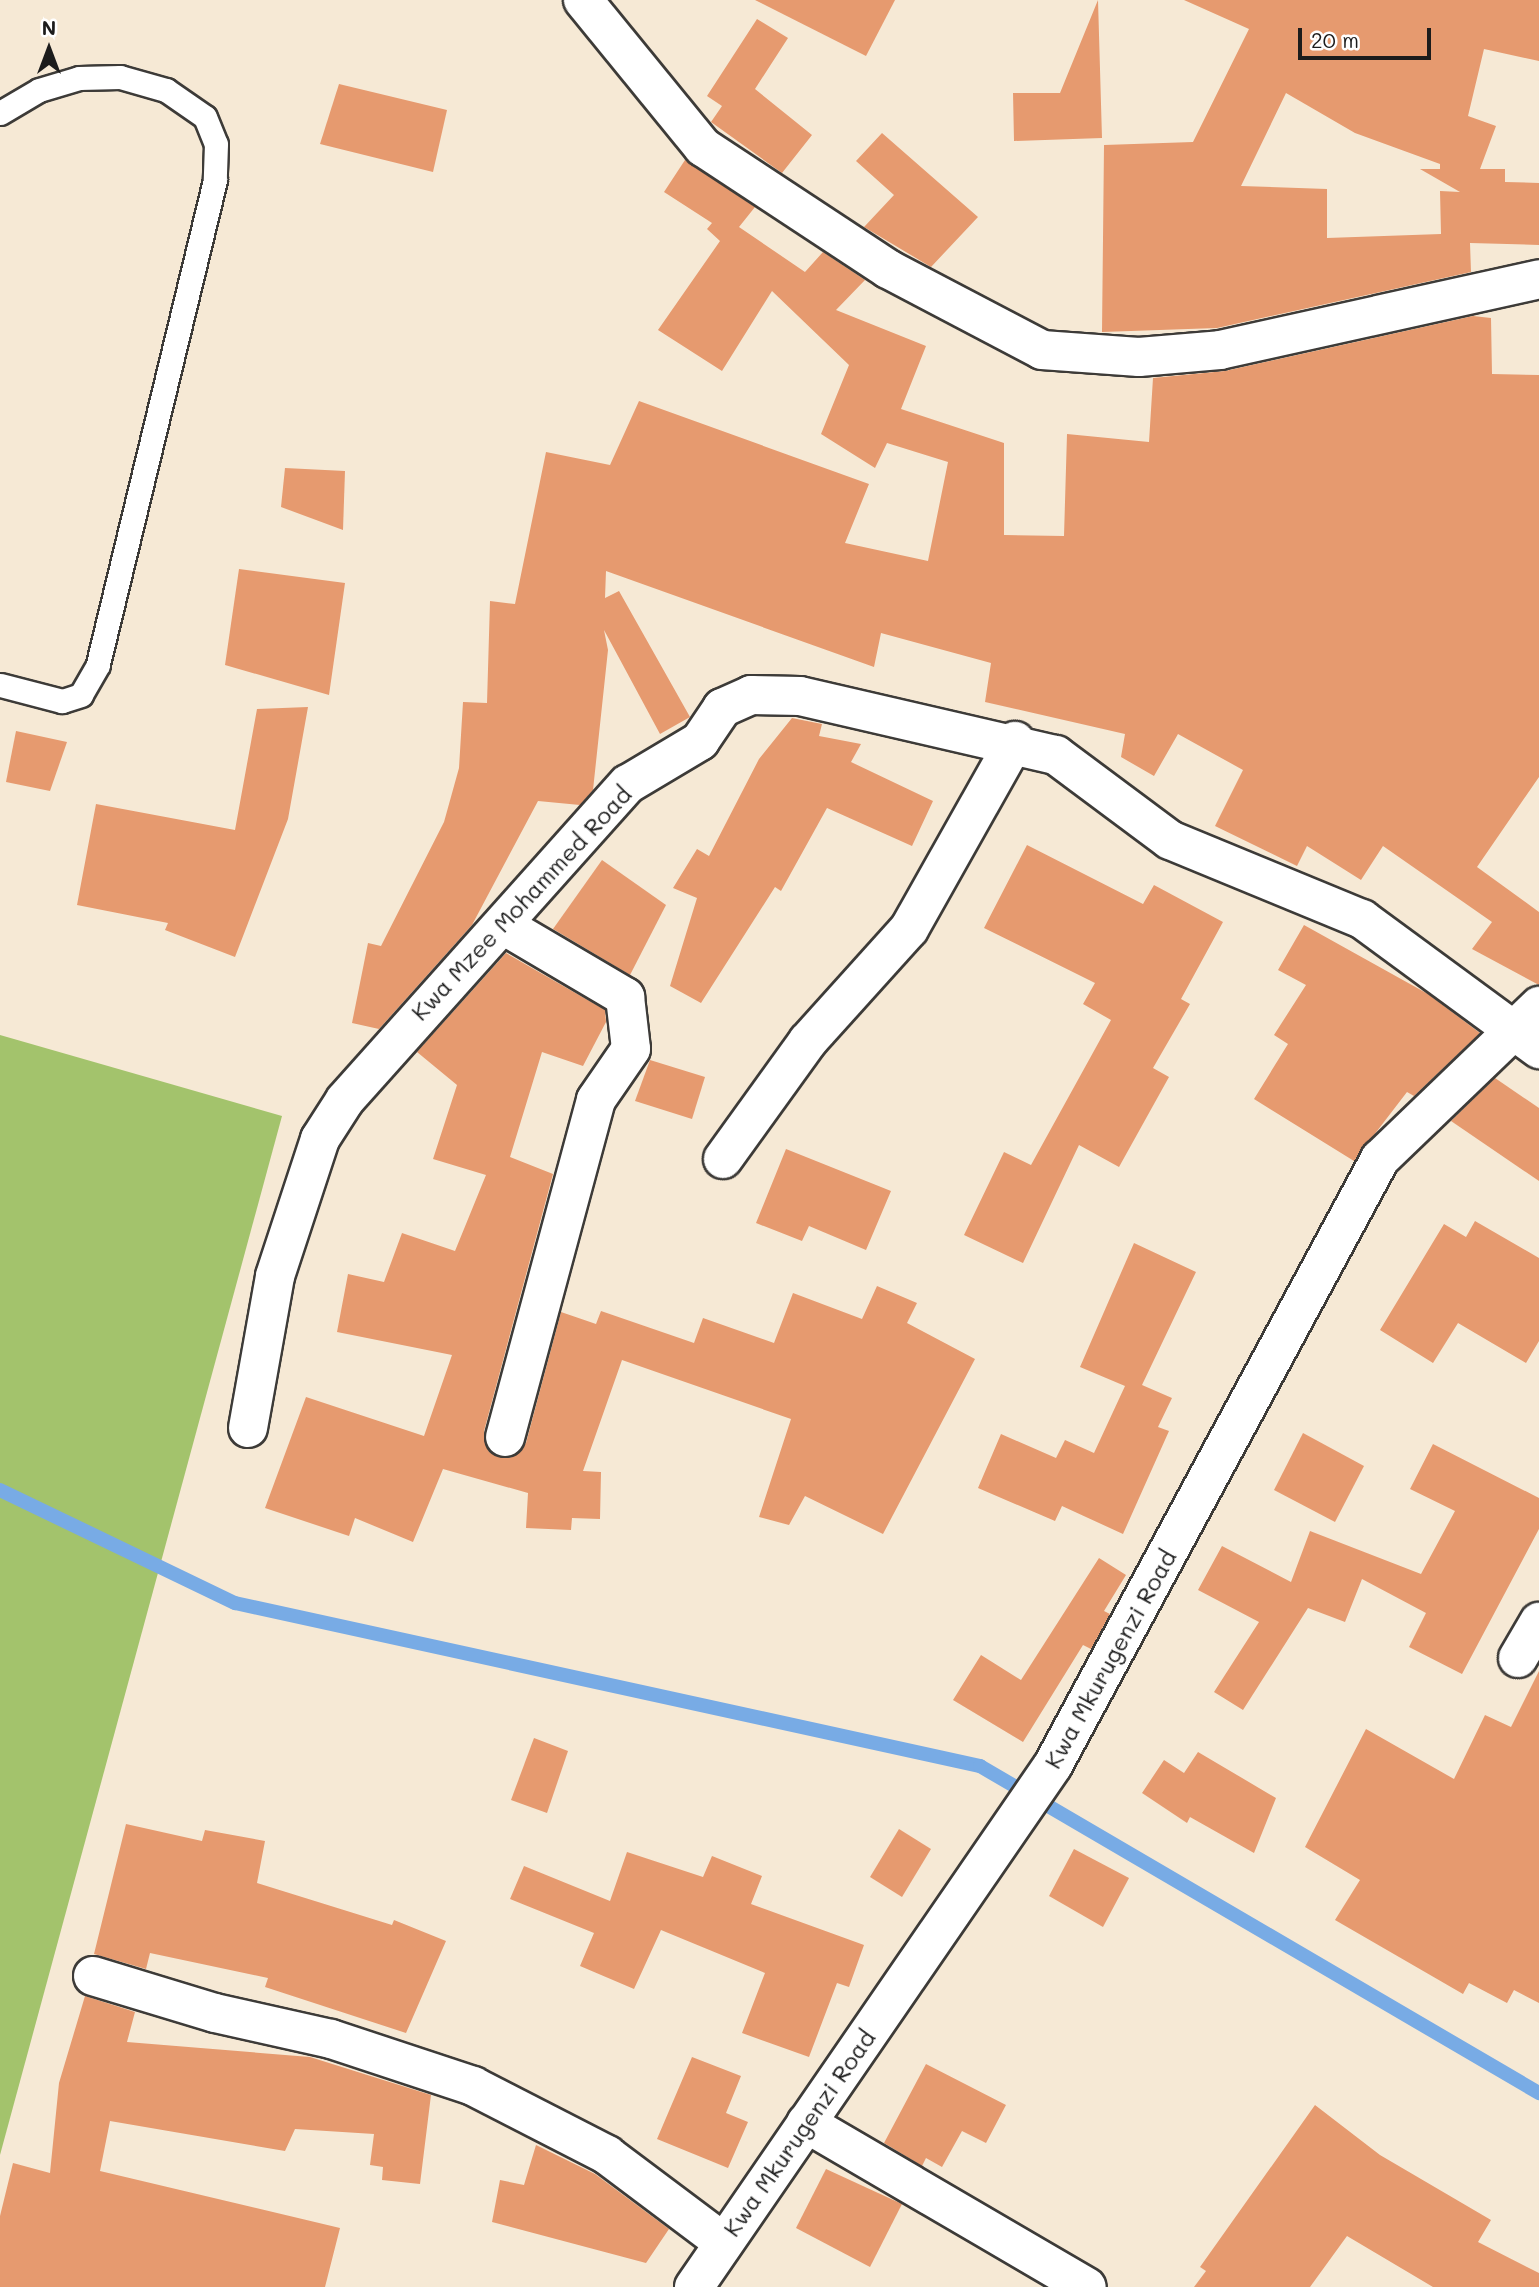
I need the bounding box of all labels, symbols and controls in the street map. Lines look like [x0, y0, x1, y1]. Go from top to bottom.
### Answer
north arrow [14, 14, 84, 84]
scale bar [1301, 14, 1434, 58]
text: N [42, 15, 56, 40]
text: 20 m [1311, 26, 1359, 53]
street label: Kwa Mzee Mohammed Road [405, 780, 637, 1026]
street label: Kwa Mkurugenzi Road [1038, 1545, 1182, 1773]
street label: Kwa Mkurugenzi Road [717, 2025, 881, 2241]

